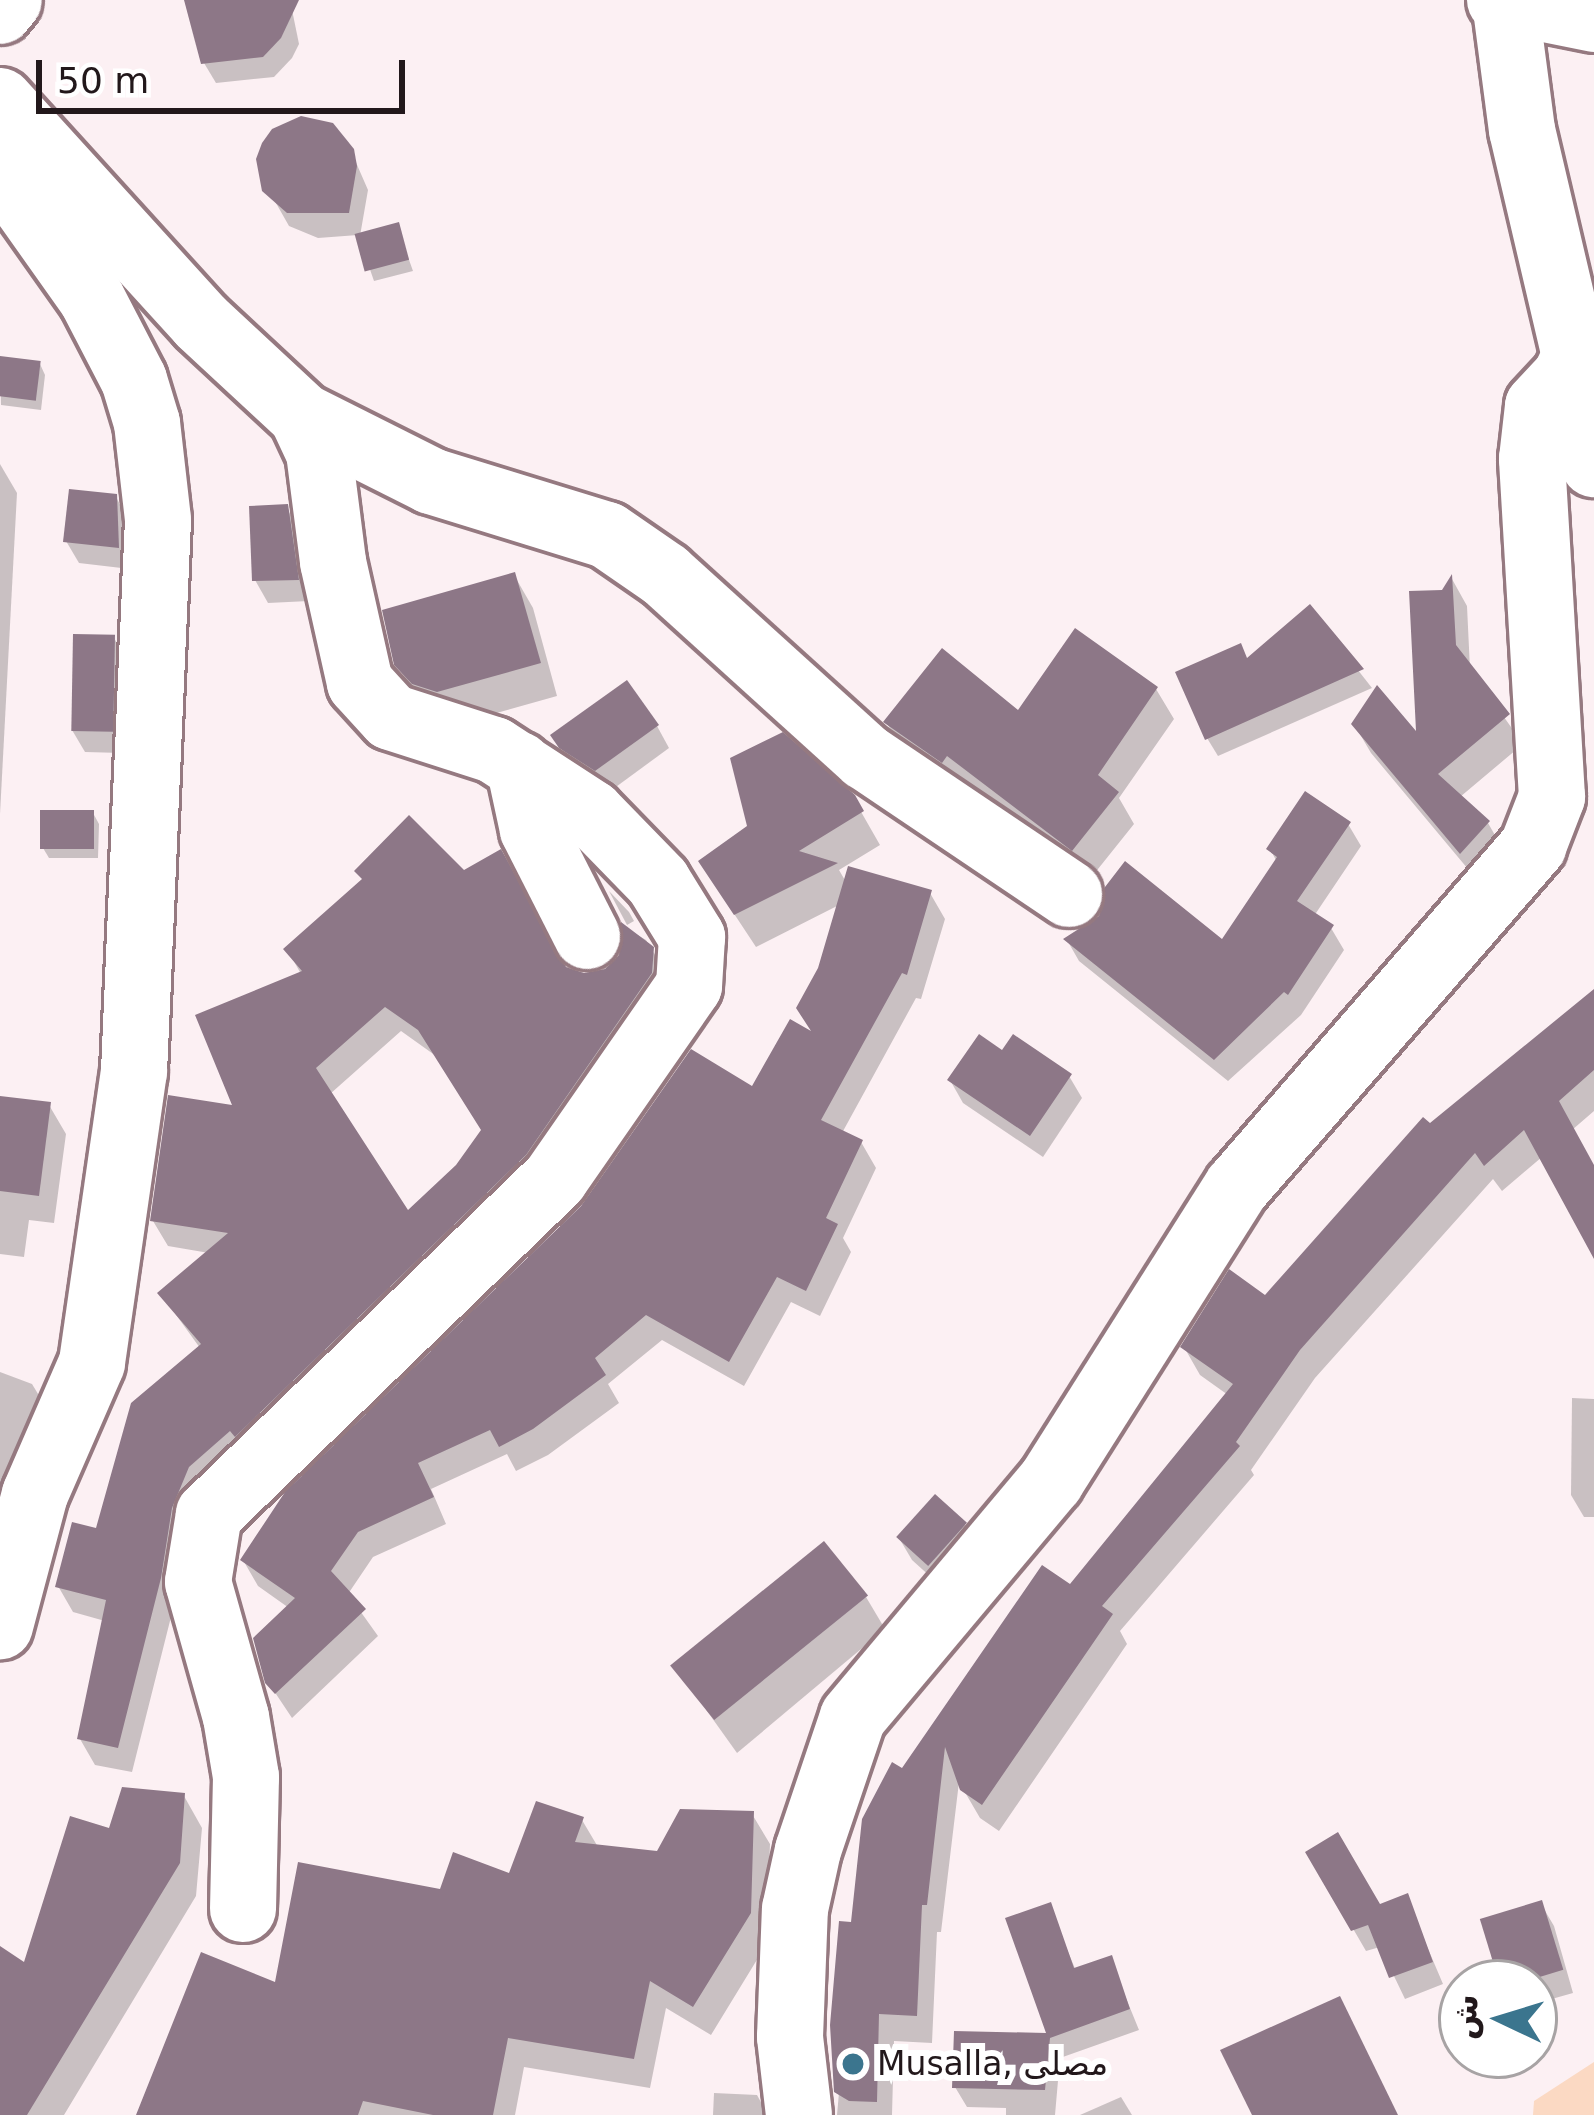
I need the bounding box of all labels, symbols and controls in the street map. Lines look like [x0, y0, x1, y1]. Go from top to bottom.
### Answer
scale bar [42, 36, 411, 110]
text: 50 m [57, 60, 149, 101]
north arrow [1438, 1959, 1558, 2079]
text: ش [1444, 1993, 1486, 2041]
place label: Musalla, مصلى [877, 2044, 1108, 2084]
marker: Musalla, مصلى [840, 2051, 866, 2077]

